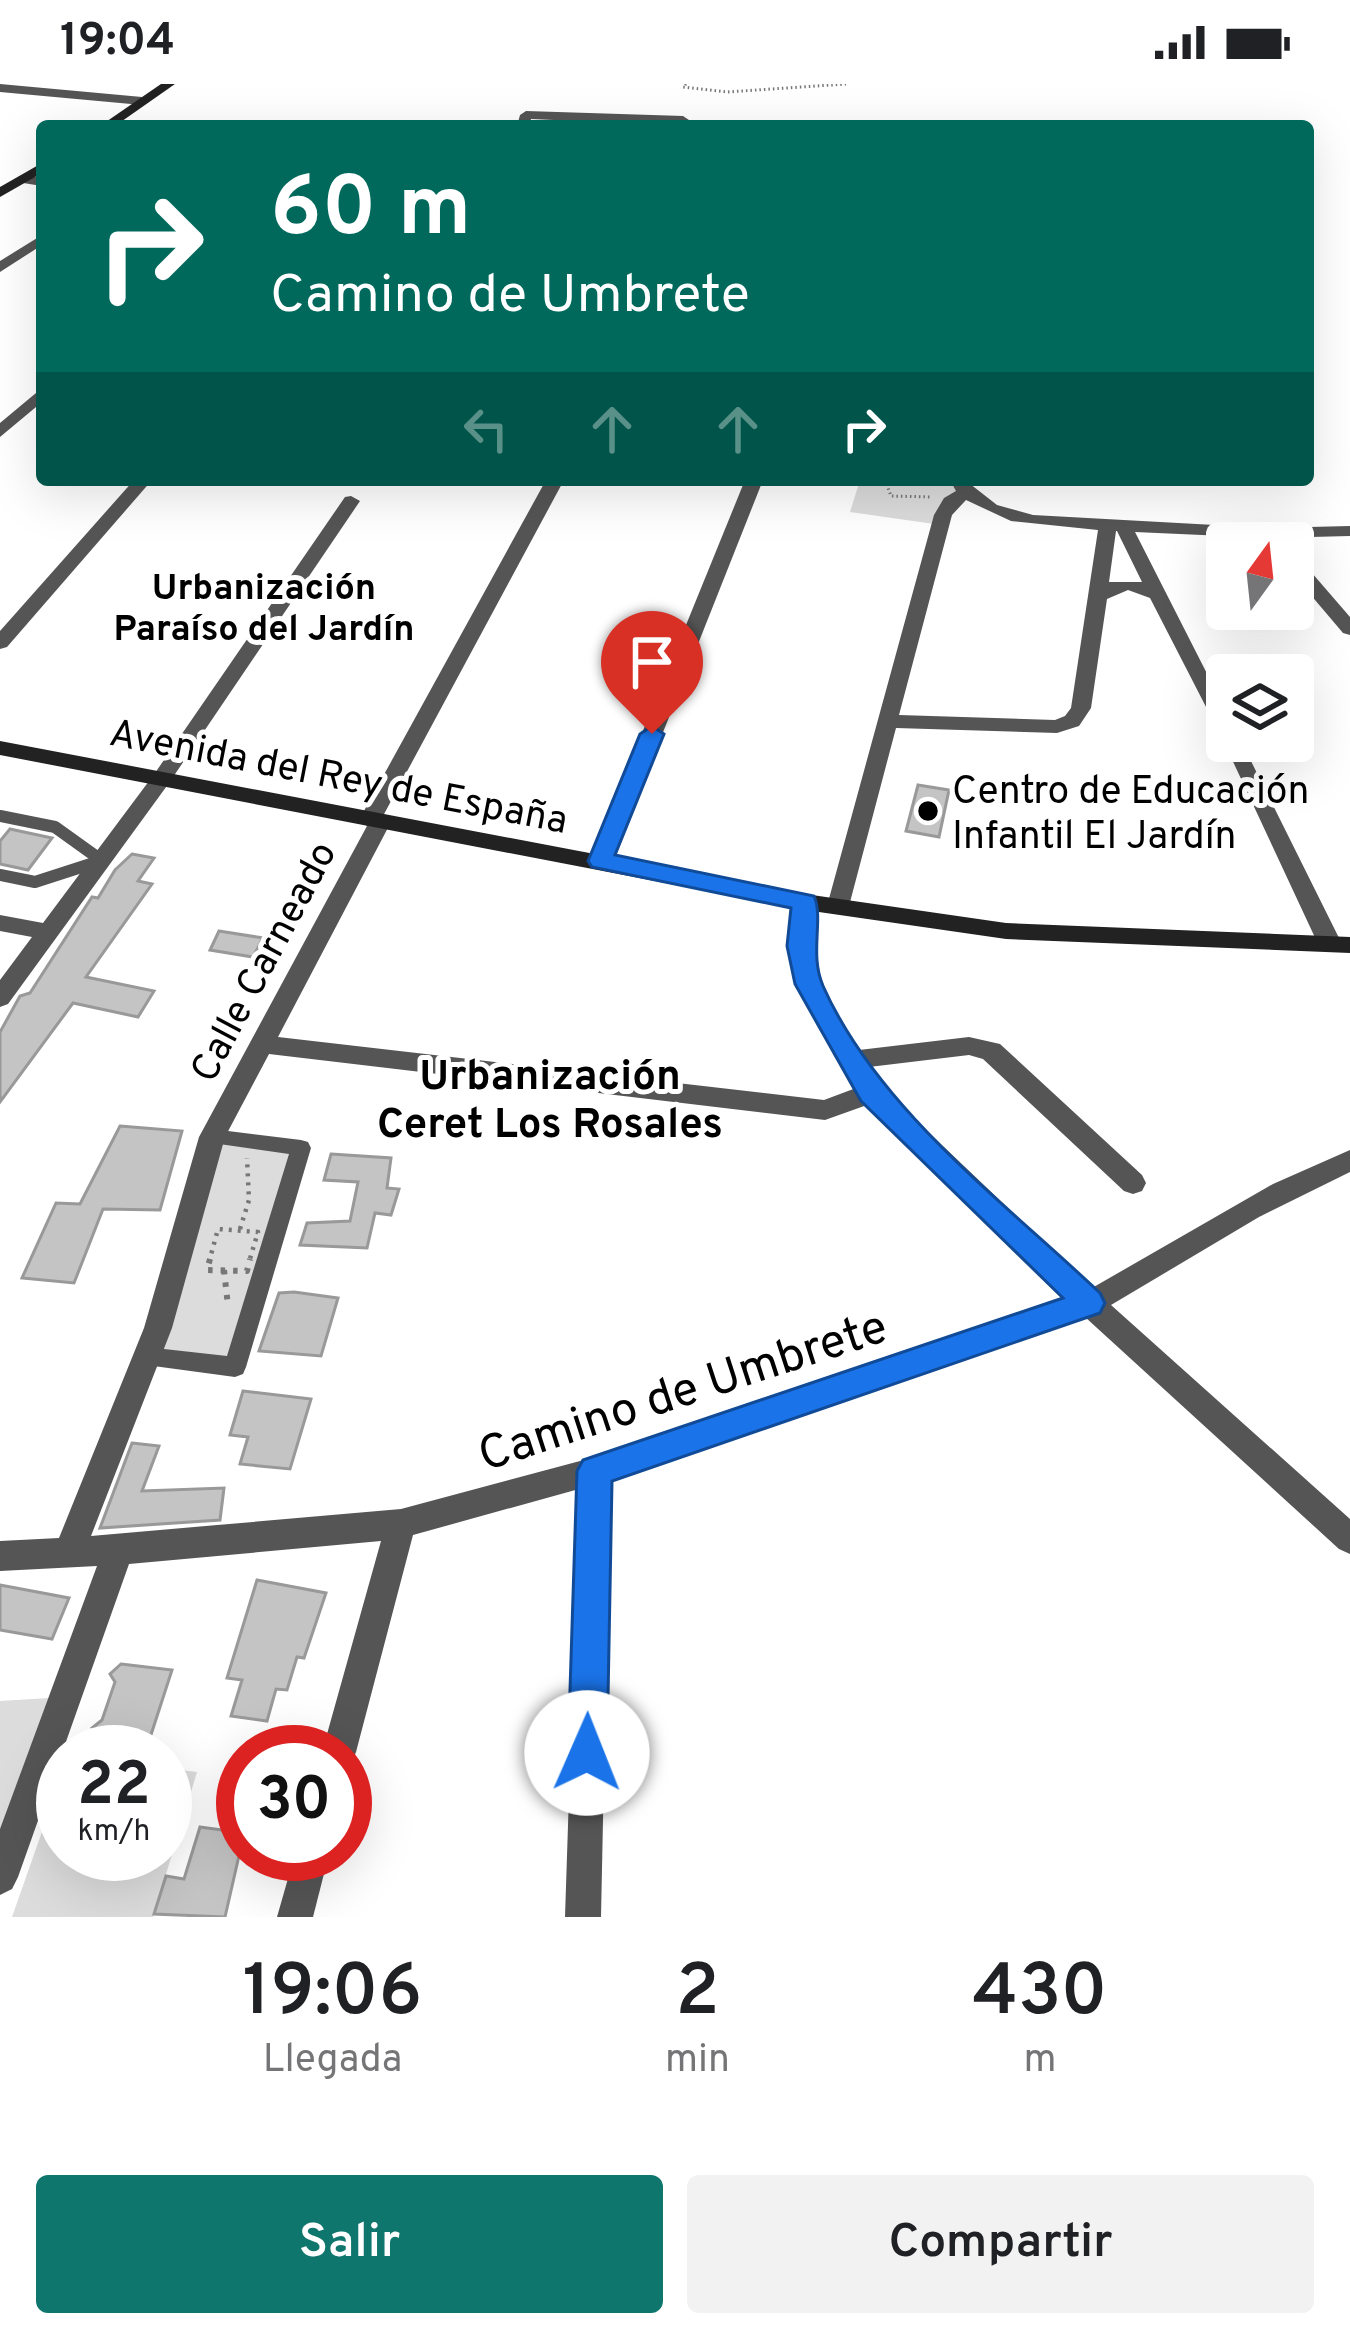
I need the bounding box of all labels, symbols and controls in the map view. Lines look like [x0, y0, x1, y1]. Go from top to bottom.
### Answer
text: 19:04 [60, 14, 175, 71]
text: 60 m [270, 159, 471, 265]
icon: right [72, 168, 228, 324]
text: Camino de Umbrete [270, 263, 750, 332]
icon: left [453, 396, 519, 462]
icon: ahead [579, 396, 645, 462]
icon: ahead [705, 396, 771, 462]
icon: right [831, 396, 897, 462]
north arrow [1206, 522, 1314, 630]
map controls [1206, 522, 1314, 762]
district label: Urbanización Paraíso del Jardín [113, 567, 415, 654]
pin [601, 611, 703, 734]
icon: arrive [619, 629, 685, 695]
button: layers [1206, 654, 1314, 762]
street label: Avenida del Rey de España [105, 711, 571, 848]
place label: Centro de Educación Infantil El Jardín [952, 769, 1310, 863]
marker: Centro de Educación Infantil El Jardín [915, 798, 941, 824]
street label: Calle Carneado [182, 834, 350, 1092]
district label: Urbanización Ceret Los Rosales [377, 1052, 723, 1153]
street label: Camino de Umbrete [471, 1299, 896, 1488]
position arrow [524, 1690, 650, 1816]
speed limit sign: 30 [216, 1725, 372, 1881]
text: 22 [77, 1750, 151, 1826]
text: km/h [78, 1814, 150, 1851]
text: 19:06 [243, 1949, 422, 2041]
text: 2 [675, 1949, 719, 2041]
text: 430 [972, 1949, 1107, 2041]
text: Llegada [263, 2037, 402, 2086]
text: min [665, 2037, 730, 2086]
text: m [1023, 2037, 1056, 2086]
button: Salir [36, 2175, 663, 2313]
button: Compartir [687, 2175, 1314, 2313]

